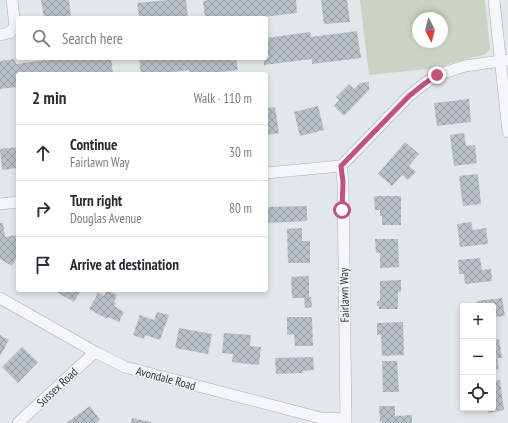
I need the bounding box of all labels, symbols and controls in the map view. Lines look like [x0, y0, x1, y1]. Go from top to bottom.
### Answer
north arrow [412, 12, 448, 48]
search box [16, 16, 268, 60]
icon: search [30, 27, 52, 49]
text: Search here [62, 29, 123, 48]
route end [428, 66, 446, 84]
text: 2 min [32, 87, 66, 109]
text: Walk · 110 m [194, 90, 252, 107]
text: Continue [70, 135, 117, 154]
icon: ahead [32, 142, 54, 164]
text: 30 m [229, 144, 252, 161]
text: Fairlawn Way [70, 154, 130, 171]
text: Turn right [70, 191, 122, 210]
icon: right [32, 198, 54, 220]
text: 80 m [229, 200, 252, 217]
route start [333, 201, 351, 219]
text: Douglas Avenue [70, 210, 142, 227]
icon: arrive [32, 254, 54, 276]
text: Arrive at destination [70, 255, 179, 274]
street label: Fairlawn Way [336, 267, 352, 323]
map controls [460, 303, 496, 411]
button: + [460, 303, 496, 339]
button: − [460, 339, 496, 375]
street label: Avondale Road [135, 363, 197, 393]
street label: Sussex Road [33, 364, 81, 410]
button: locate [460, 375, 496, 411]

